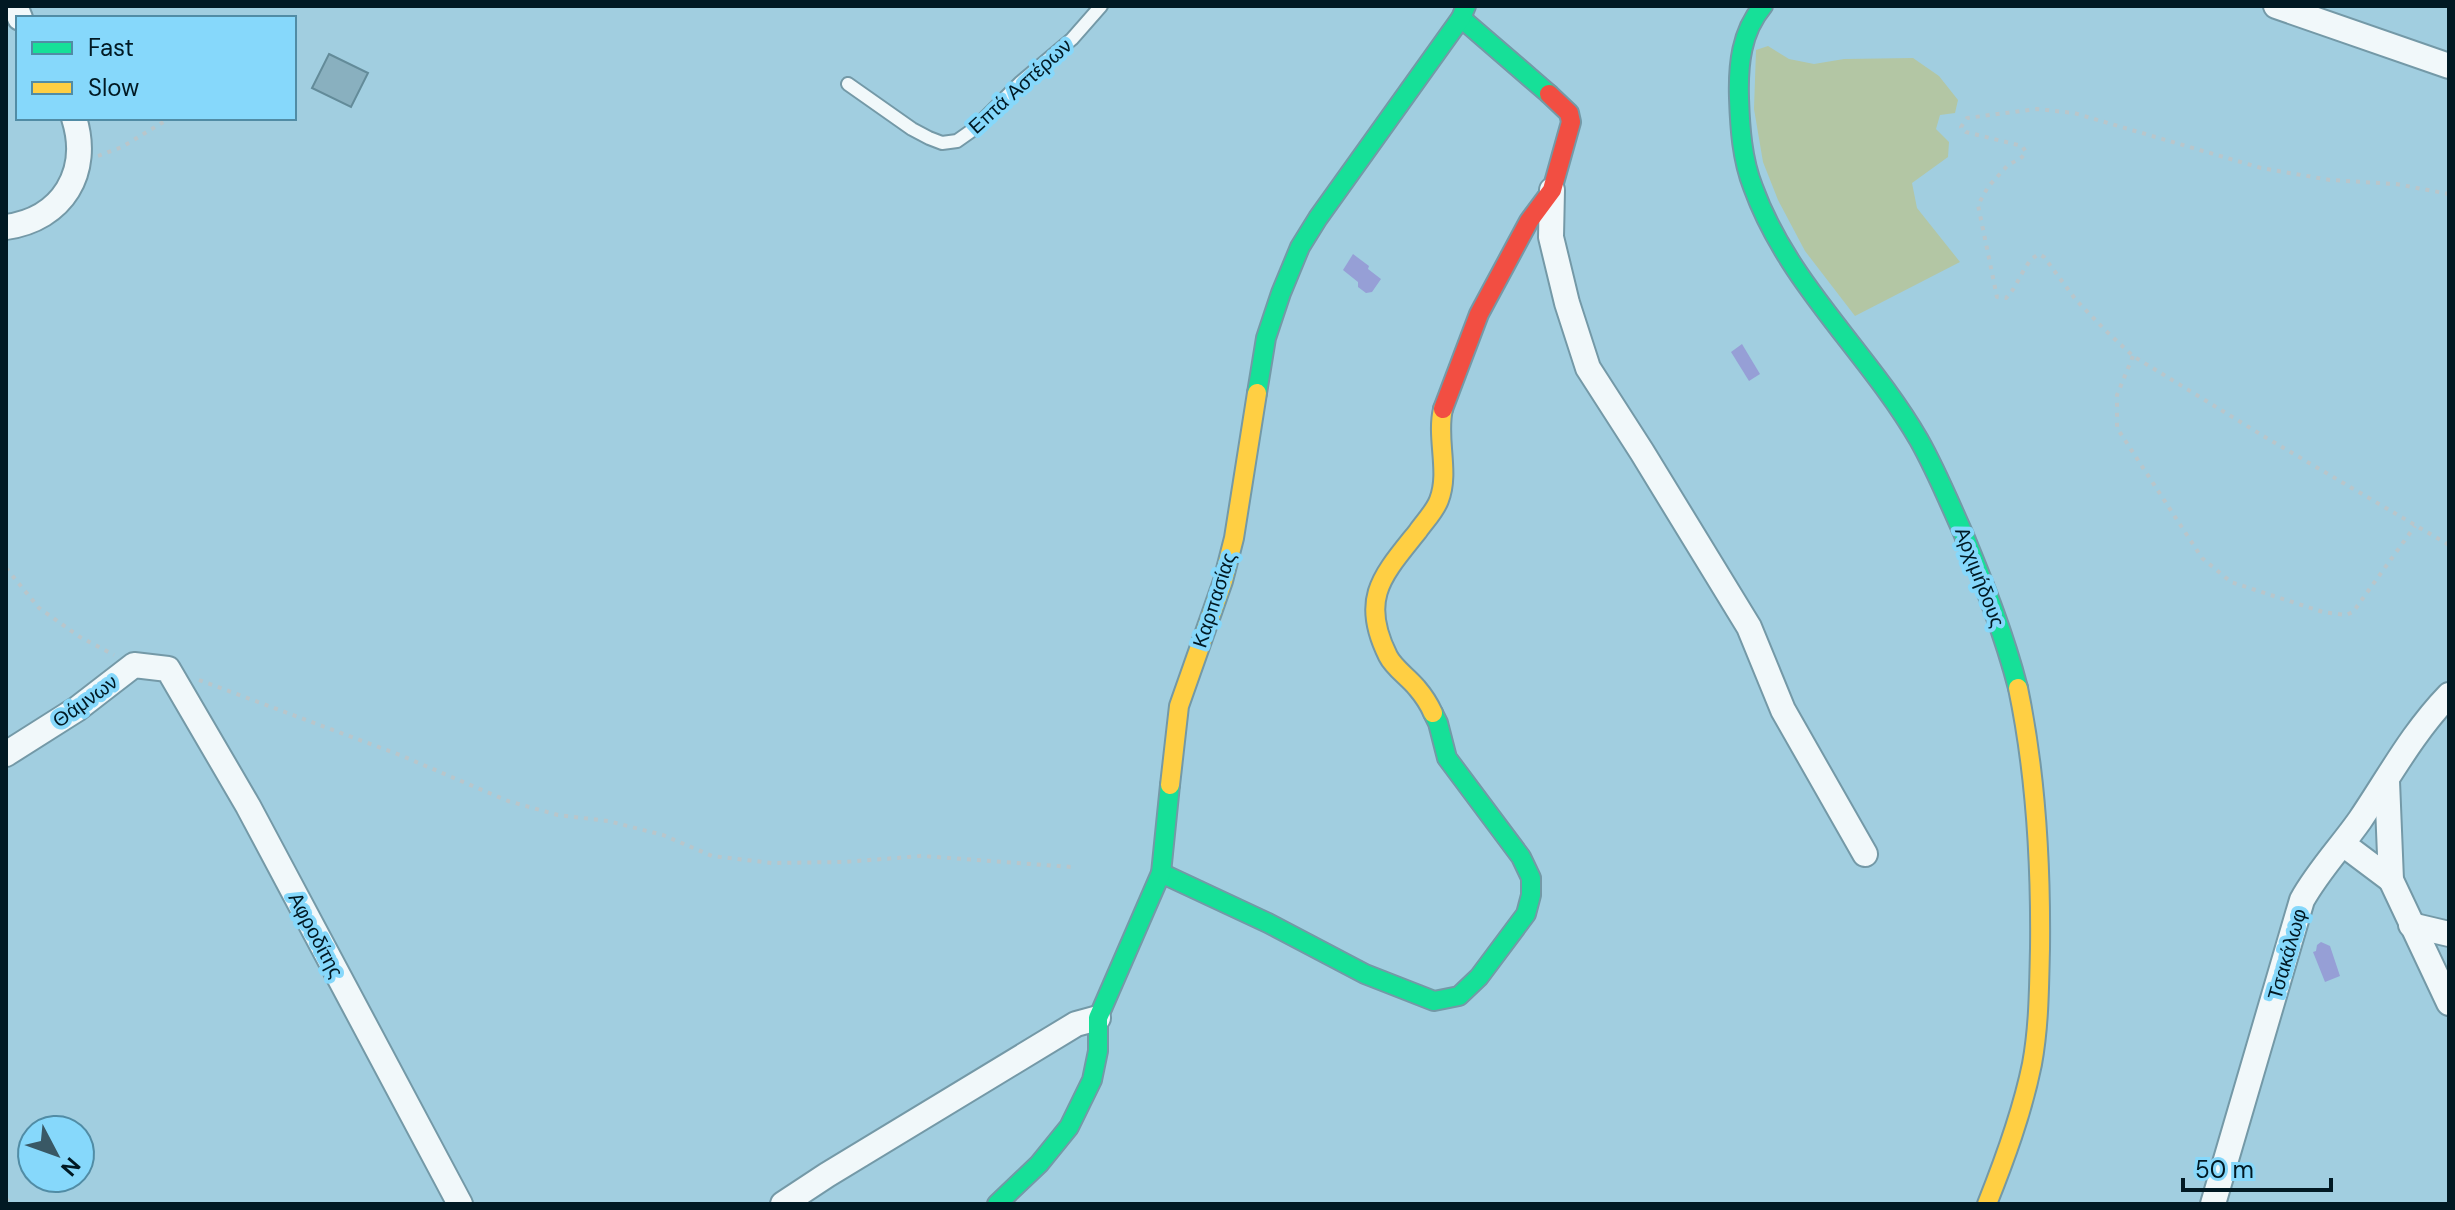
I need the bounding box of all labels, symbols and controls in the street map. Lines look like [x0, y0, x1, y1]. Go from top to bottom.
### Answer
legend [16, 16, 296, 120]
text: Fast [88, 32, 134, 63]
street label: Επτά Αστέρων [963, 33, 1077, 139]
text: Slow [88, 72, 139, 103]
street label: Αρχιμήδους [1949, 523, 2011, 631]
street label: Καρπασίας [1186, 549, 1242, 651]
street label: Θάμνων [47, 669, 123, 733]
street label: Αφροδίτης [283, 888, 349, 982]
street label: Τσακάλωφ [2262, 905, 2312, 1003]
north arrow [16, 1114, 96, 1194]
scale bar [2183, 1142, 2331, 1192]
text: N [55, 1151, 87, 1182]
text: 50 m [2195, 1154, 2254, 1185]

